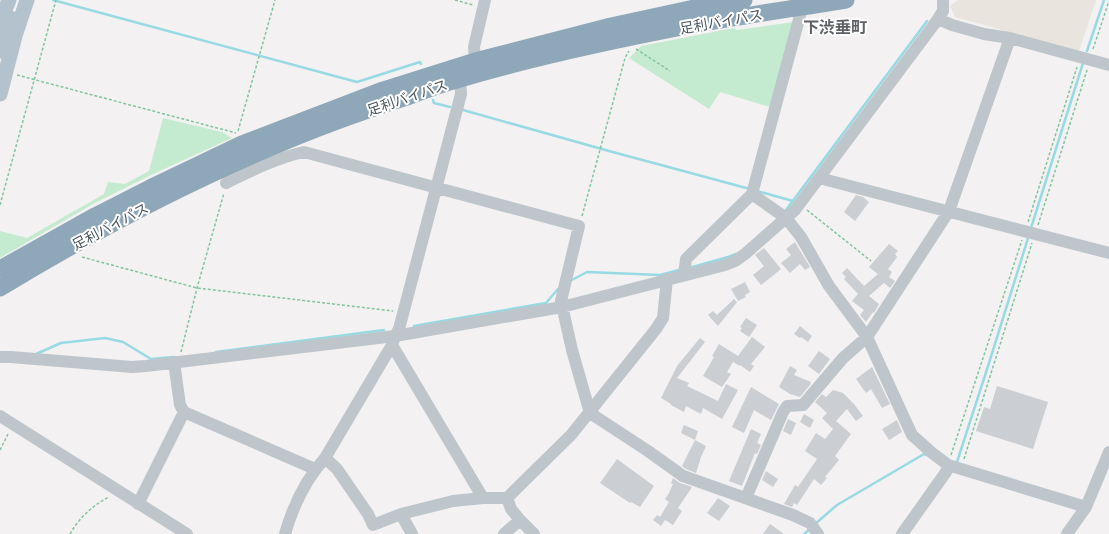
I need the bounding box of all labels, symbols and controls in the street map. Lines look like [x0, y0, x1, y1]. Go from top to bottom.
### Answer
street label: 足利バイパス [678, 4, 764, 38]
district label: 下渋垂町 [803, 16, 867, 38]
street label: 足利バイパス [364, 74, 450, 120]
street label: 足利バイパス [69, 198, 151, 254]

